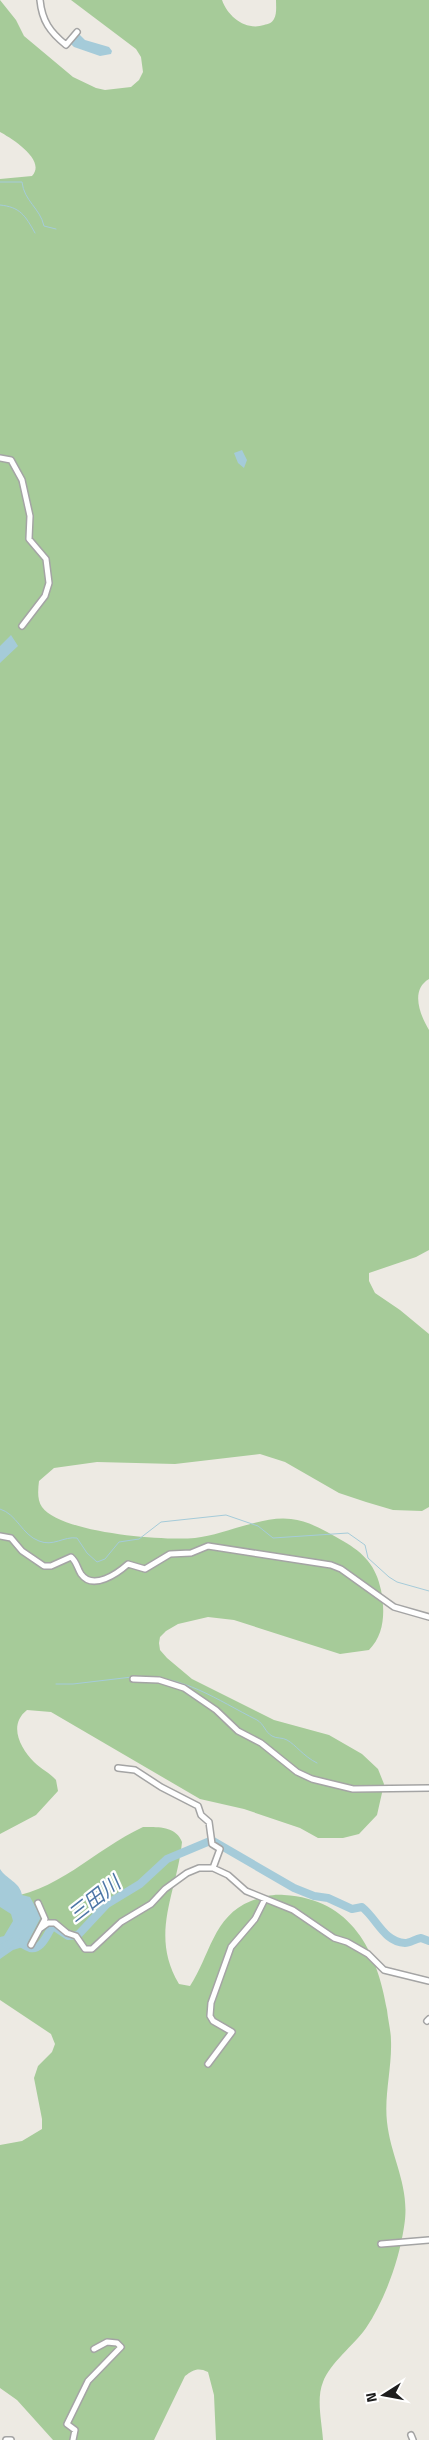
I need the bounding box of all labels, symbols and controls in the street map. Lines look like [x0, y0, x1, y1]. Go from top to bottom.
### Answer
water label: 三田川 [61, 1867, 128, 1929]
north arrow [359, 2370, 409, 2420]
text: N [360, 2391, 382, 2404]

